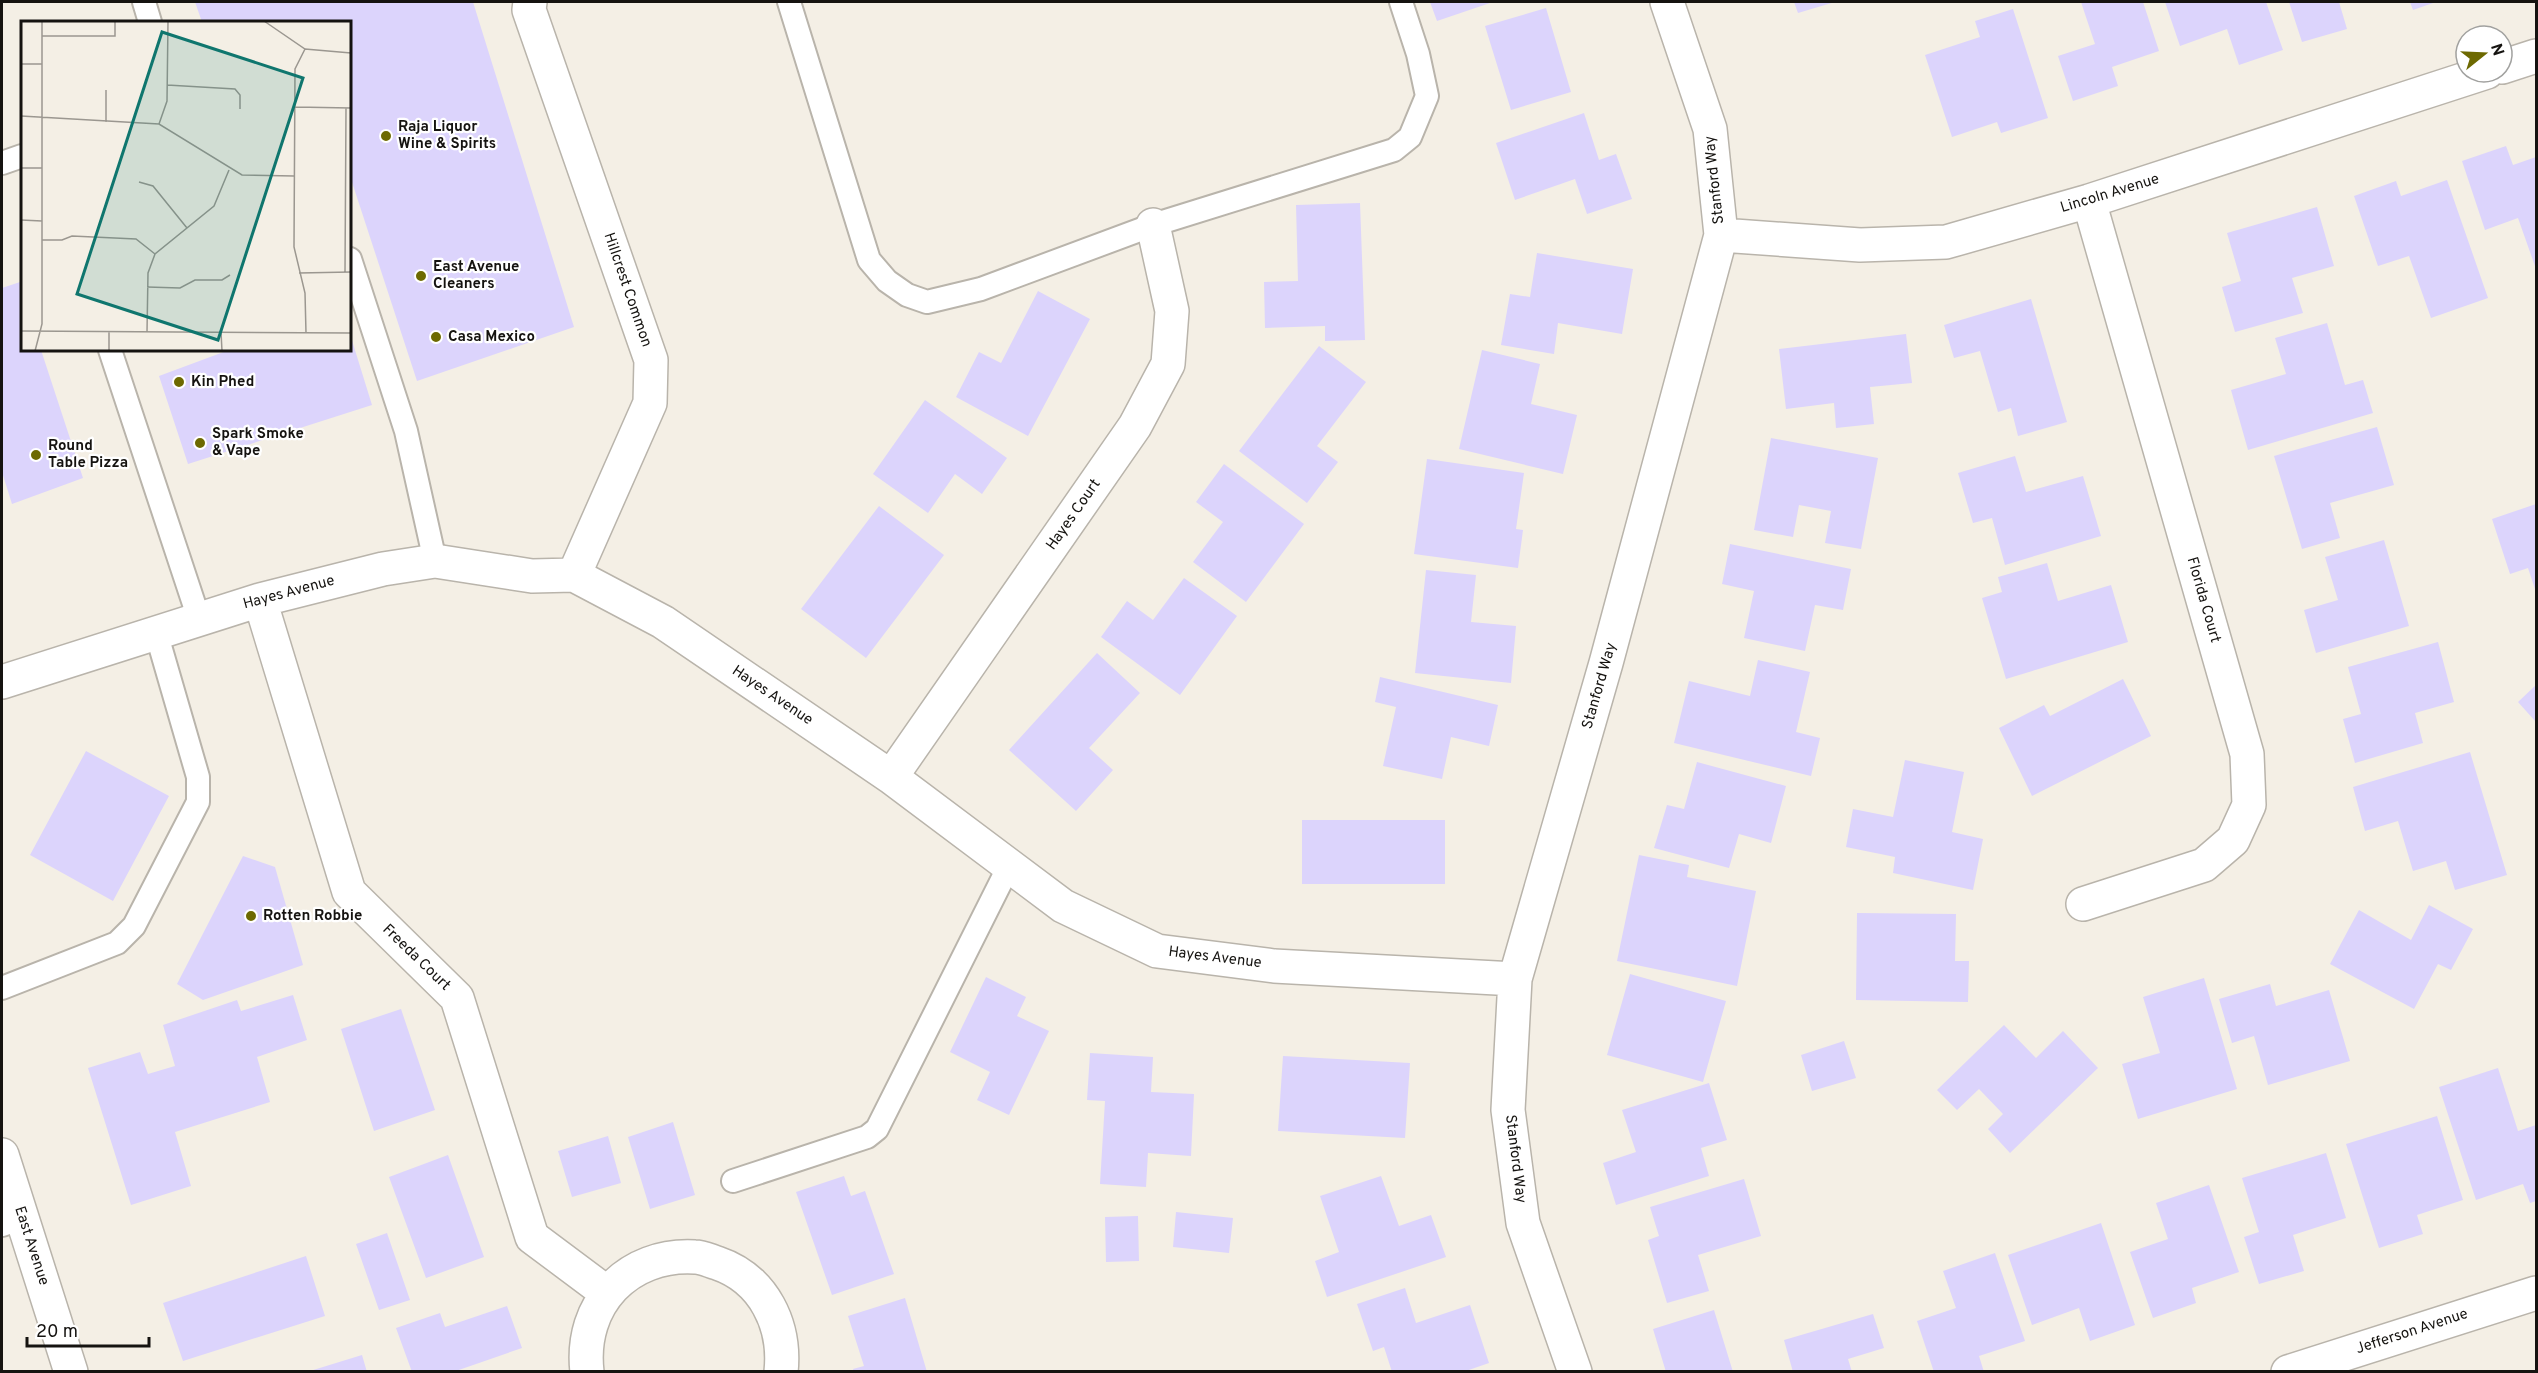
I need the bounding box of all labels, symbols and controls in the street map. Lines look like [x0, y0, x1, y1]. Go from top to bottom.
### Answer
inset map [21, 21, 351, 351]
north arrow [2454, 24, 2514, 84]
text: N [2485, 41, 2508, 59]
place label: Raja Liquor Wine & Spirits [398, 118, 496, 154]
marker: Raja Liquor Wine & Spirits [379, 129, 393, 143]
street label: Stanford Way [1701, 135, 1729, 225]
street label: Lincoln Avenue [2058, 170, 2162, 218]
street label: Hillcrest Common [599, 230, 655, 350]
place label: East Avenue Cleaners [433, 258, 519, 294]
marker: East Avenue Cleaners [414, 269, 428, 283]
place label: Casa Mexico [448, 328, 535, 347]
marker: Casa Mexico [429, 330, 443, 344]
place label: Kin Phed [191, 373, 254, 392]
marker: Kin Phed [172, 375, 186, 389]
place label: Spark Smoke & Vape [212, 425, 304, 461]
marker: Spark Smoke & Vape [193, 436, 207, 450]
place label: Round Table Pizza [48, 437, 128, 473]
marker: Round Table Pizza [29, 448, 43, 462]
street label: Hayes Court [1043, 476, 1105, 554]
street label: Florida Court [2182, 555, 2224, 645]
street label: Hayes Avenue [241, 572, 337, 614]
street label: Stanford Way [1579, 641, 1621, 731]
street label: Hayes Avenue [728, 662, 816, 730]
place label: Rotten Robbie [263, 907, 362, 926]
marker: Rotten Robbie [244, 909, 258, 923]
street label: Freeda Court [378, 921, 454, 995]
street label: Hayes Avenue [1167, 943, 1263, 973]
street label: Stanford Way [1500, 1114, 1530, 1204]
street label: East Avenue [9, 1204, 53, 1288]
street label: Jefferson Avenue [2353, 1305, 2471, 1359]
scale bar [27, 1310, 148, 1348]
text: 20 m [36, 1321, 78, 1344]

